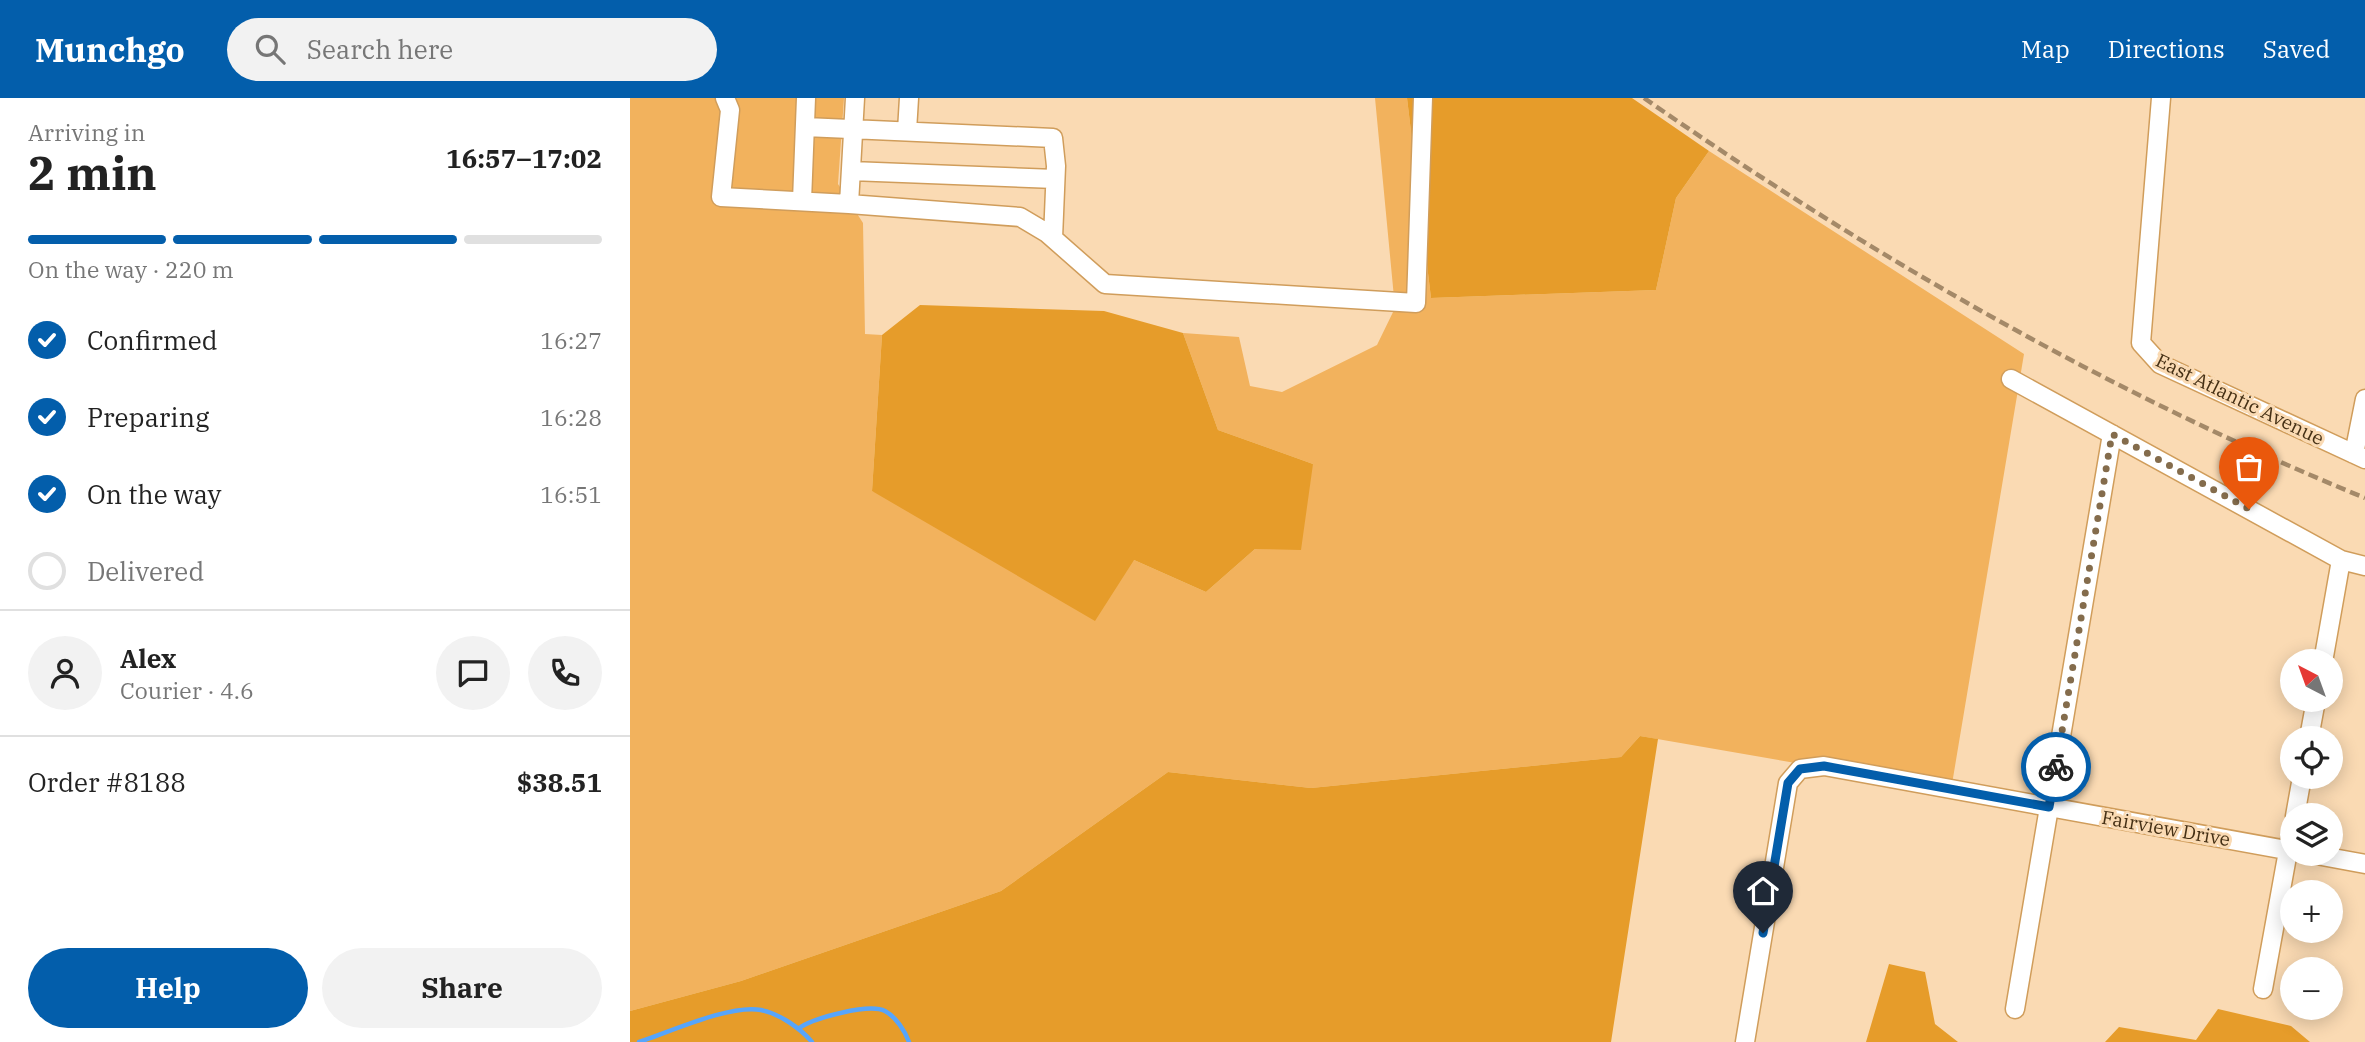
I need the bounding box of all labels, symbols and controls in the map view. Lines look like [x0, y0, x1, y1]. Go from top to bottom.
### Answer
search box [227, 18, 717, 81]
text: Munchgo [35, 28, 185, 71]
icon: search [251, 30, 289, 68]
text: Search here [307, 32, 453, 66]
text: Map [2021, 33, 2070, 65]
text: Directions [2108, 33, 2225, 65]
text: Saved [2263, 33, 2330, 65]
text: Arriving in [28, 117, 145, 147]
text: 16:57–17:02 [446, 141, 602, 175]
text: 2 min [28, 143, 157, 203]
text: On the way · 220 m [28, 254, 234, 284]
icon: check [28, 321, 66, 359]
text: Confirmed [87, 323, 218, 357]
text: 16:27 [540, 325, 602, 355]
street label: East Atlantic Avenue [2152, 348, 2328, 450]
icon: check [28, 398, 66, 436]
text: Preparing [87, 400, 209, 434]
text: 16:28 [540, 402, 602, 432]
pin [2219, 437, 2279, 509]
icon: bag [2230, 448, 2268, 486]
icon: check [28, 475, 66, 513]
text: On the way [87, 477, 221, 511]
text: 16:51 [540, 479, 602, 509]
text: Delivered [87, 554, 204, 588]
button: person [28, 636, 102, 710]
button: chat [436, 636, 510, 710]
button: phone [528, 636, 602, 710]
text: Alex [120, 641, 176, 675]
north arrow [2280, 649, 2343, 712]
map controls [2280, 649, 2343, 1020]
text: Courier · 4.6 [120, 675, 254, 705]
button: locate [2280, 726, 2343, 789]
courier [2021, 732, 2091, 802]
icon: bike [2037, 748, 2075, 786]
text: Order #8188 [28, 765, 186, 799]
text: $38.51 [517, 765, 602, 799]
button: layers [2280, 803, 2343, 866]
street label: Fairview Drive [2100, 805, 2232, 851]
pin [1733, 861, 1793, 933]
icon: home [1744, 872, 1782, 910]
button: + [2280, 880, 2343, 943]
button: Help [28, 948, 308, 1028]
button: Share [322, 948, 602, 1028]
button: − [2280, 957, 2343, 1020]

